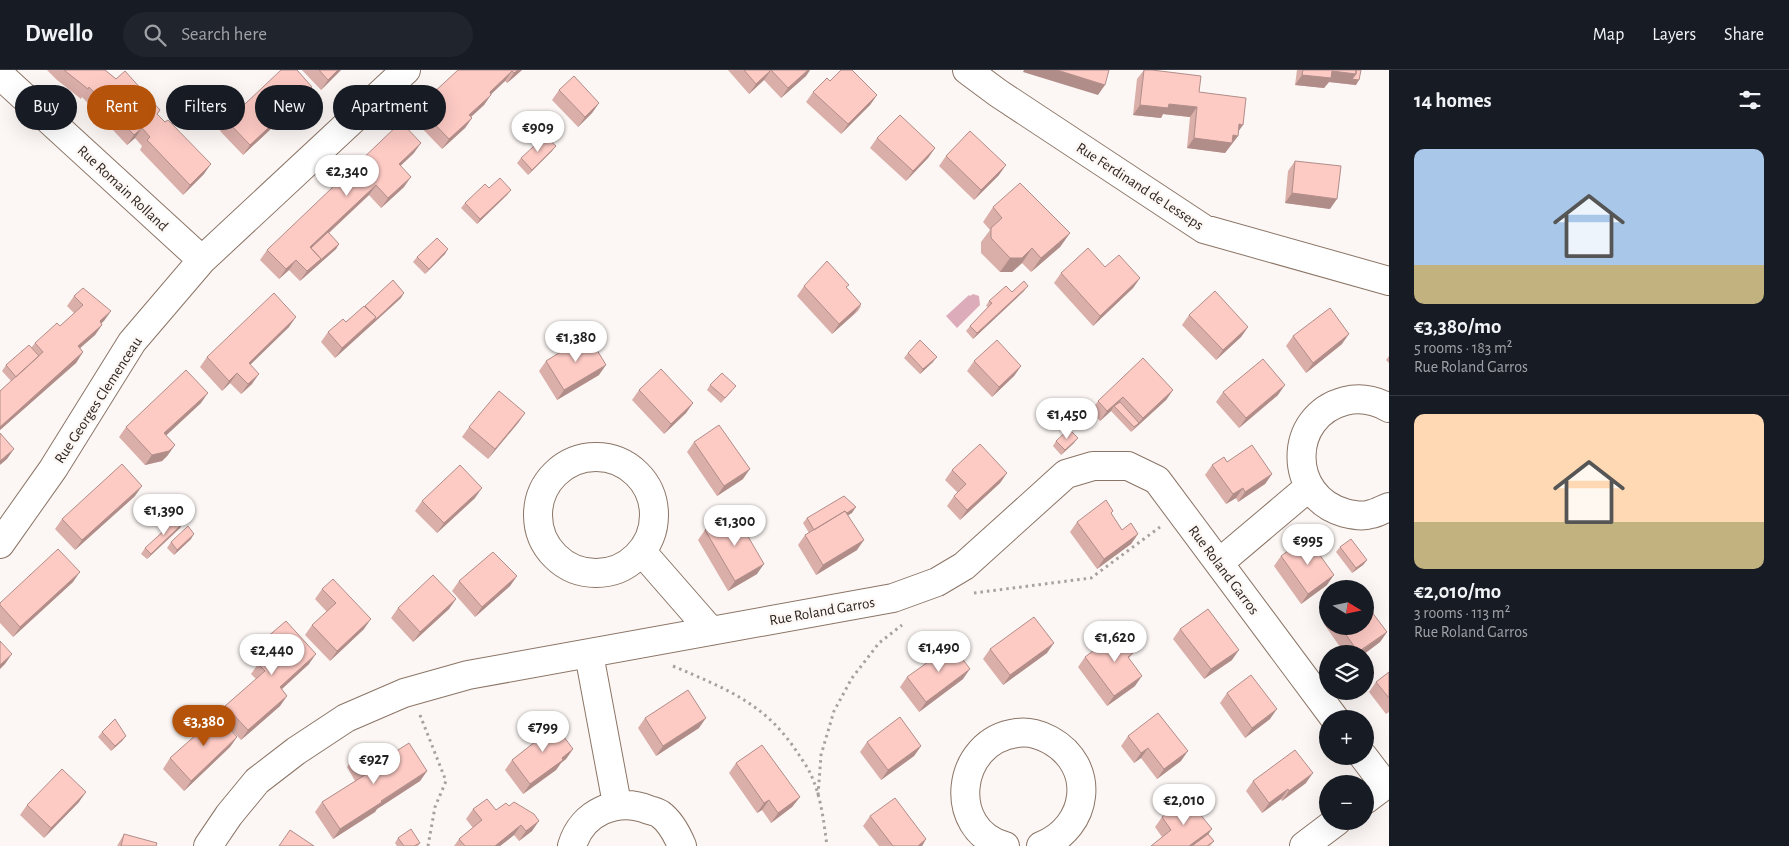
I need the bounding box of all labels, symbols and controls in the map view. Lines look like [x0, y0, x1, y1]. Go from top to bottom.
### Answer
search box [123, 12, 473, 57]
icon: search [141, 21, 169, 49]
text: Dwello [25, 22, 93, 46]
text: Search here [181, 25, 267, 44]
text: Map [1593, 26, 1624, 44]
text: Layers [1652, 26, 1696, 44]
text: Share [1724, 26, 1764, 44]
chip: Buy [15, 85, 77, 130]
chip: Rent [87, 85, 156, 130]
chip: Filters [166, 85, 245, 130]
chip: New [255, 85, 323, 130]
chip: Apartment [333, 85, 446, 130]
icon: filters [1736, 86, 1764, 114]
text: 14 homes [1414, 90, 1492, 111]
pin: €909 [508, 111, 568, 153]
text: €909 [522, 119, 554, 135]
street label: Rue Ferdinand de Lesseps [1074, 140, 1206, 233]
street label: Rue Romain Rolland [75, 143, 171, 234]
pin: €2,340 [306, 154, 388, 197]
text: €2,340 [326, 163, 368, 179]
icon: home [1544, 181, 1634, 271]
text: €3,380/mo [1414, 316, 1501, 337]
pin: €1,380 [535, 320, 617, 363]
text: €1,380 [556, 329, 596, 345]
street label: Rue Georges Clemenceau [52, 334, 145, 466]
text: 5 rooms · 183 m² [1414, 340, 1512, 356]
text: Rue Roland Garros [1414, 359, 1528, 375]
pin: €1,450 [1026, 398, 1108, 440]
text: €1,450 [1047, 406, 1087, 422]
icon: home [1544, 447, 1634, 537]
pin: €1,390 [123, 494, 205, 536]
text: €1,390 [144, 502, 184, 518]
pin: €1,300 [694, 504, 776, 547]
text: €1,300 [715, 513, 755, 529]
street label: Rue Roland Garros [1185, 523, 1262, 618]
pin: €995 [1278, 524, 1338, 566]
text: €995 [1293, 532, 1323, 548]
north arrow [1319, 580, 1374, 635]
map controls [1319, 580, 1374, 830]
text: €2,010/mo [1414, 581, 1501, 602]
street label: Rue Roland Garros [768, 595, 876, 628]
text: 3 rooms · 113 m² [1414, 605, 1510, 621]
pin: €1,620 [1074, 620, 1156, 663]
text: Rue Roland Garros [1414, 624, 1528, 640]
text: €1,620 [1095, 629, 1135, 645]
pin: €1,490 [898, 630, 980, 673]
pin: €2,440 [231, 634, 313, 676]
text: €1,490 [918, 639, 960, 655]
text: €2,440 [250, 642, 294, 658]
button: layers [1319, 645, 1374, 700]
pin: €3,380 [163, 704, 245, 747]
pin: €799 [513, 710, 573, 753]
button: + [1319, 710, 1374, 765]
text: €3,380 [183, 713, 225, 729]
text: €799 [528, 719, 558, 735]
pin: €927 [344, 742, 404, 785]
text: €927 [359, 751, 389, 767]
button: − [1319, 775, 1374, 830]
pin: €2,010 [1143, 784, 1225, 826]
text: €2,010 [1163, 792, 1205, 808]

